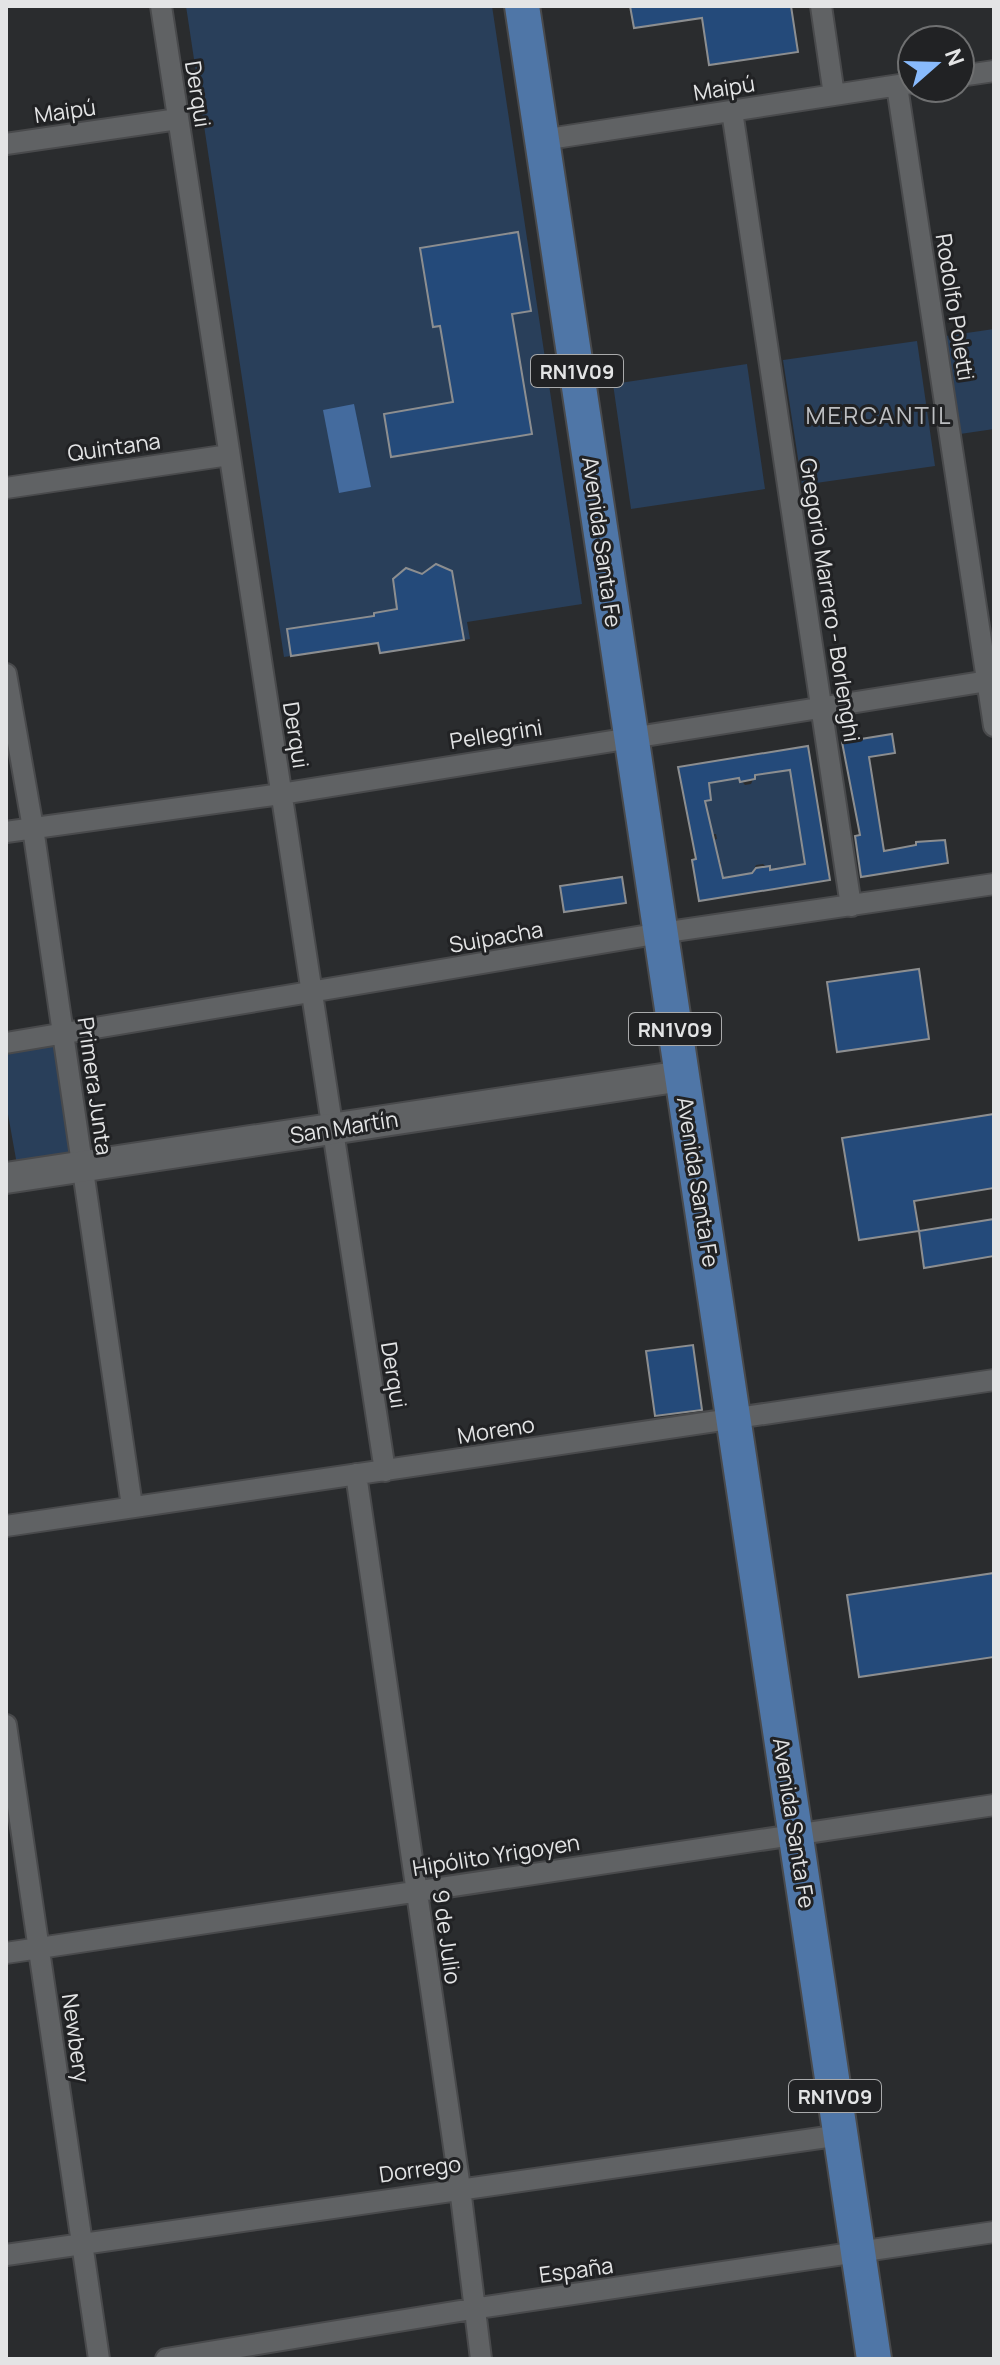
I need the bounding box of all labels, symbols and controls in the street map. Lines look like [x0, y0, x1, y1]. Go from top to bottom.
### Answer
north arrow [896, 24, 976, 104]
text: N [938, 45, 972, 70]
street label: Derqui [178, 59, 218, 129]
street label: Maipú [691, 68, 757, 108]
street label: Maipú [32, 92, 98, 130]
street label: Rodolfo Poletti [929, 231, 981, 383]
road number: RN1V09 [531, 355, 623, 387]
district label: MERCANTIL [805, 398, 953, 431]
street label: Quintana [66, 426, 162, 468]
street label: Avenida Santa Fe [575, 455, 629, 629]
street label: Gregorio Marrero - Borlenghi [793, 456, 867, 744]
street label: Derqui [276, 700, 316, 770]
street label: Pellegrini [447, 712, 545, 756]
street label: Suipacha [447, 914, 545, 960]
road number: RN1V09 [629, 1013, 721, 1045]
street label: Primera Junta [70, 1015, 120, 1157]
street label: Avenida Santa Fe [670, 1095, 726, 1269]
street label: San Martín [288, 1104, 400, 1150]
street label: Derqui [374, 1340, 414, 1410]
street label: Moreno [455, 1409, 537, 1451]
street label: Avenida Santa Fe [766, 1736, 822, 1910]
street label: Hipólito Yrigoyen [410, 1827, 582, 1883]
street label: 9 de Julio [426, 1888, 468, 1986]
street label: Newbery [55, 1992, 97, 2085]
road number: RN1V09 [789, 2080, 881, 2112]
street label: Dorrego [377, 2148, 463, 2190]
street label: España [537, 2250, 615, 2290]

